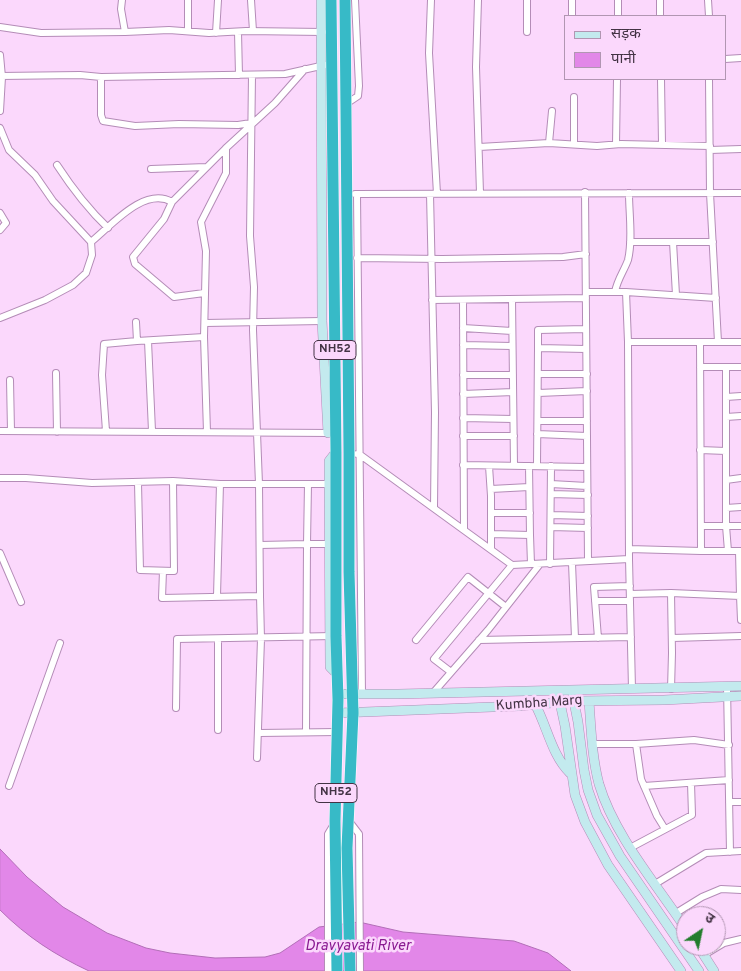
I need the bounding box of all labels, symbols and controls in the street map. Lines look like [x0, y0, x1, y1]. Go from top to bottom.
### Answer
legend [564, 15, 726, 80]
text: सड़क [611, 25, 641, 44]
text: पानी [611, 50, 636, 69]
road number: NH52 [314, 340, 356, 360]
street label: Kumbha Marg [495, 693, 583, 715]
road number: NH52 [315, 784, 357, 802]
north arrow [676, 906, 726, 956]
text: उ [701, 910, 717, 928]
water label: Dravyavati River [305, 938, 411, 956]

